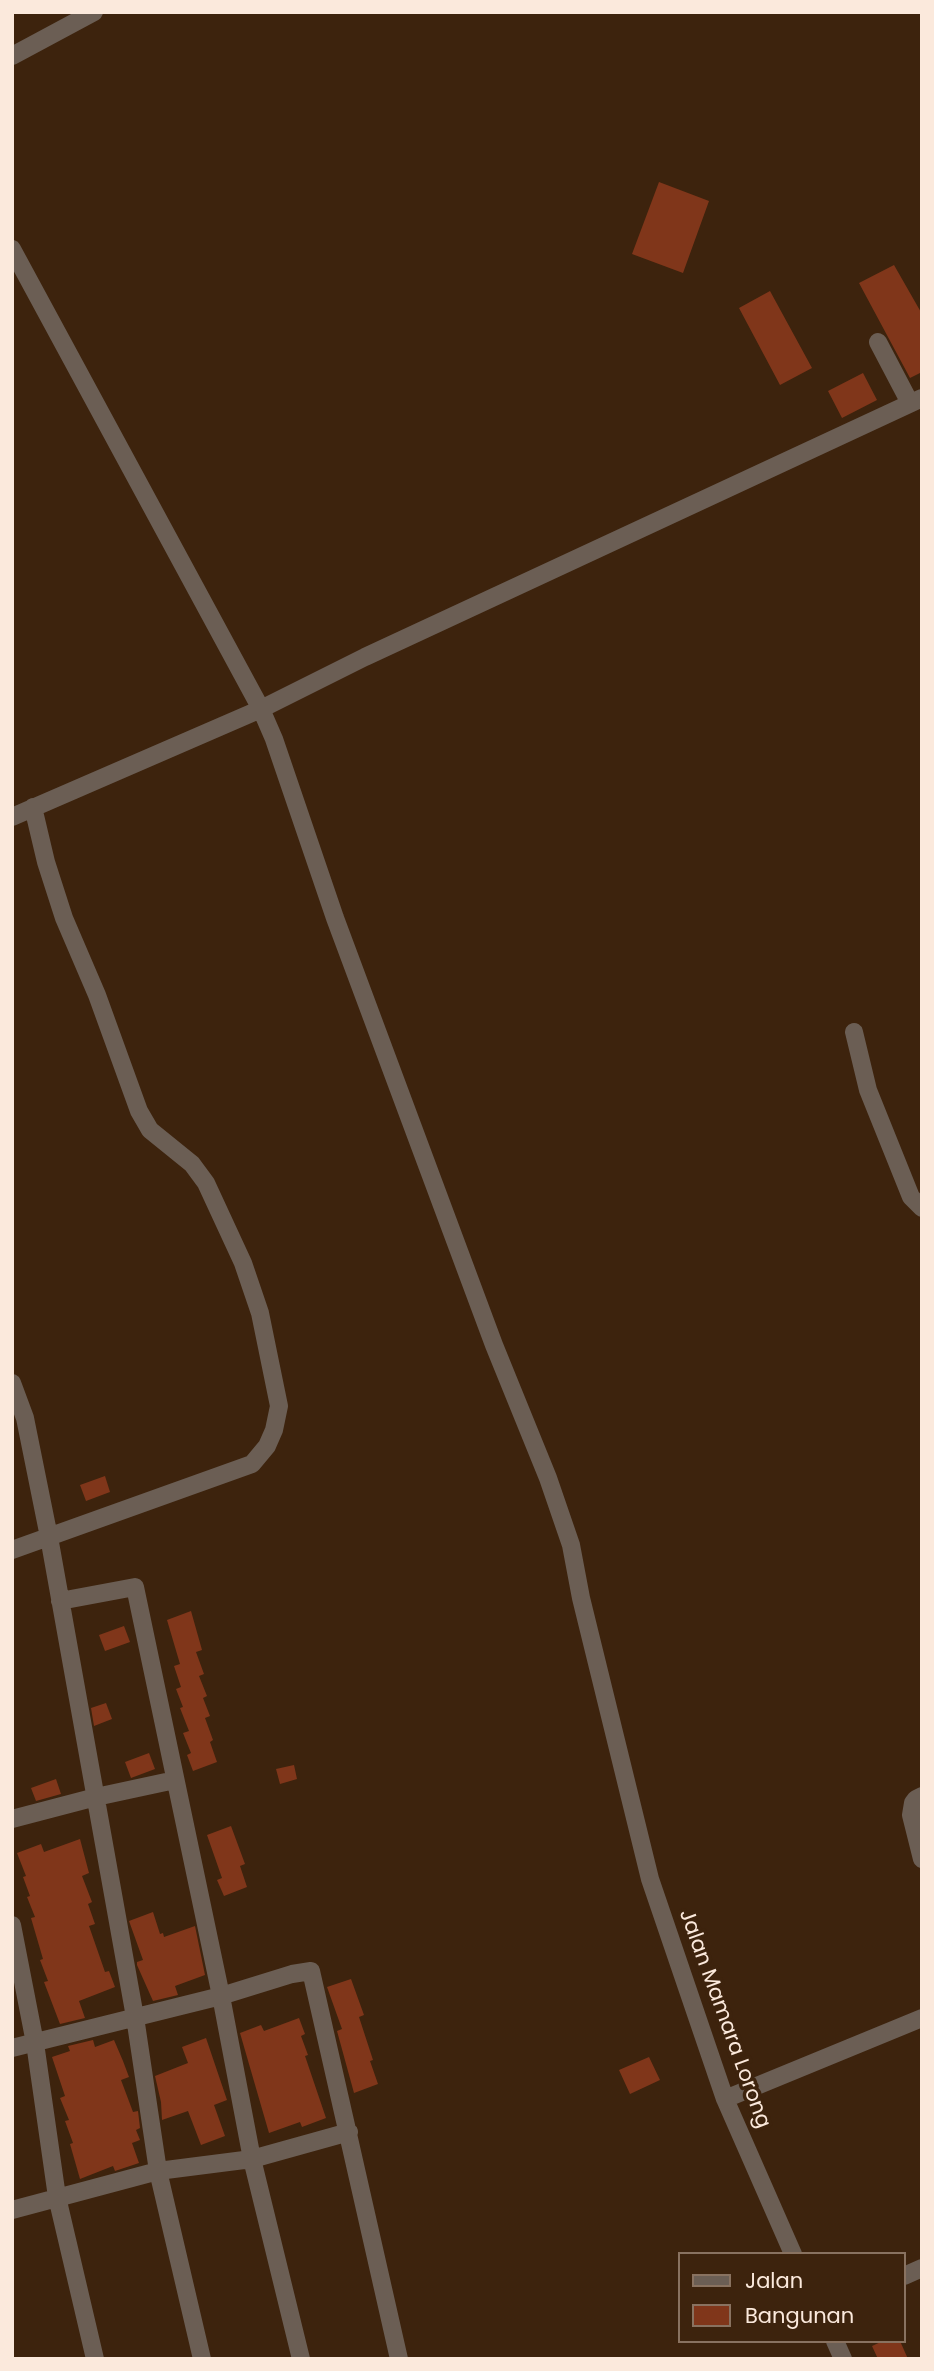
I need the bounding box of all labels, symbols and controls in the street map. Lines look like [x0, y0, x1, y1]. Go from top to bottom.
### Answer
street label: Jalan Mamara Lorong [673, 1906, 775, 2132]
legend [678, 2252, 906, 2343]
text: Jalan [745, 2266, 803, 2295]
text: Bangunan [745, 2301, 854, 2330]

